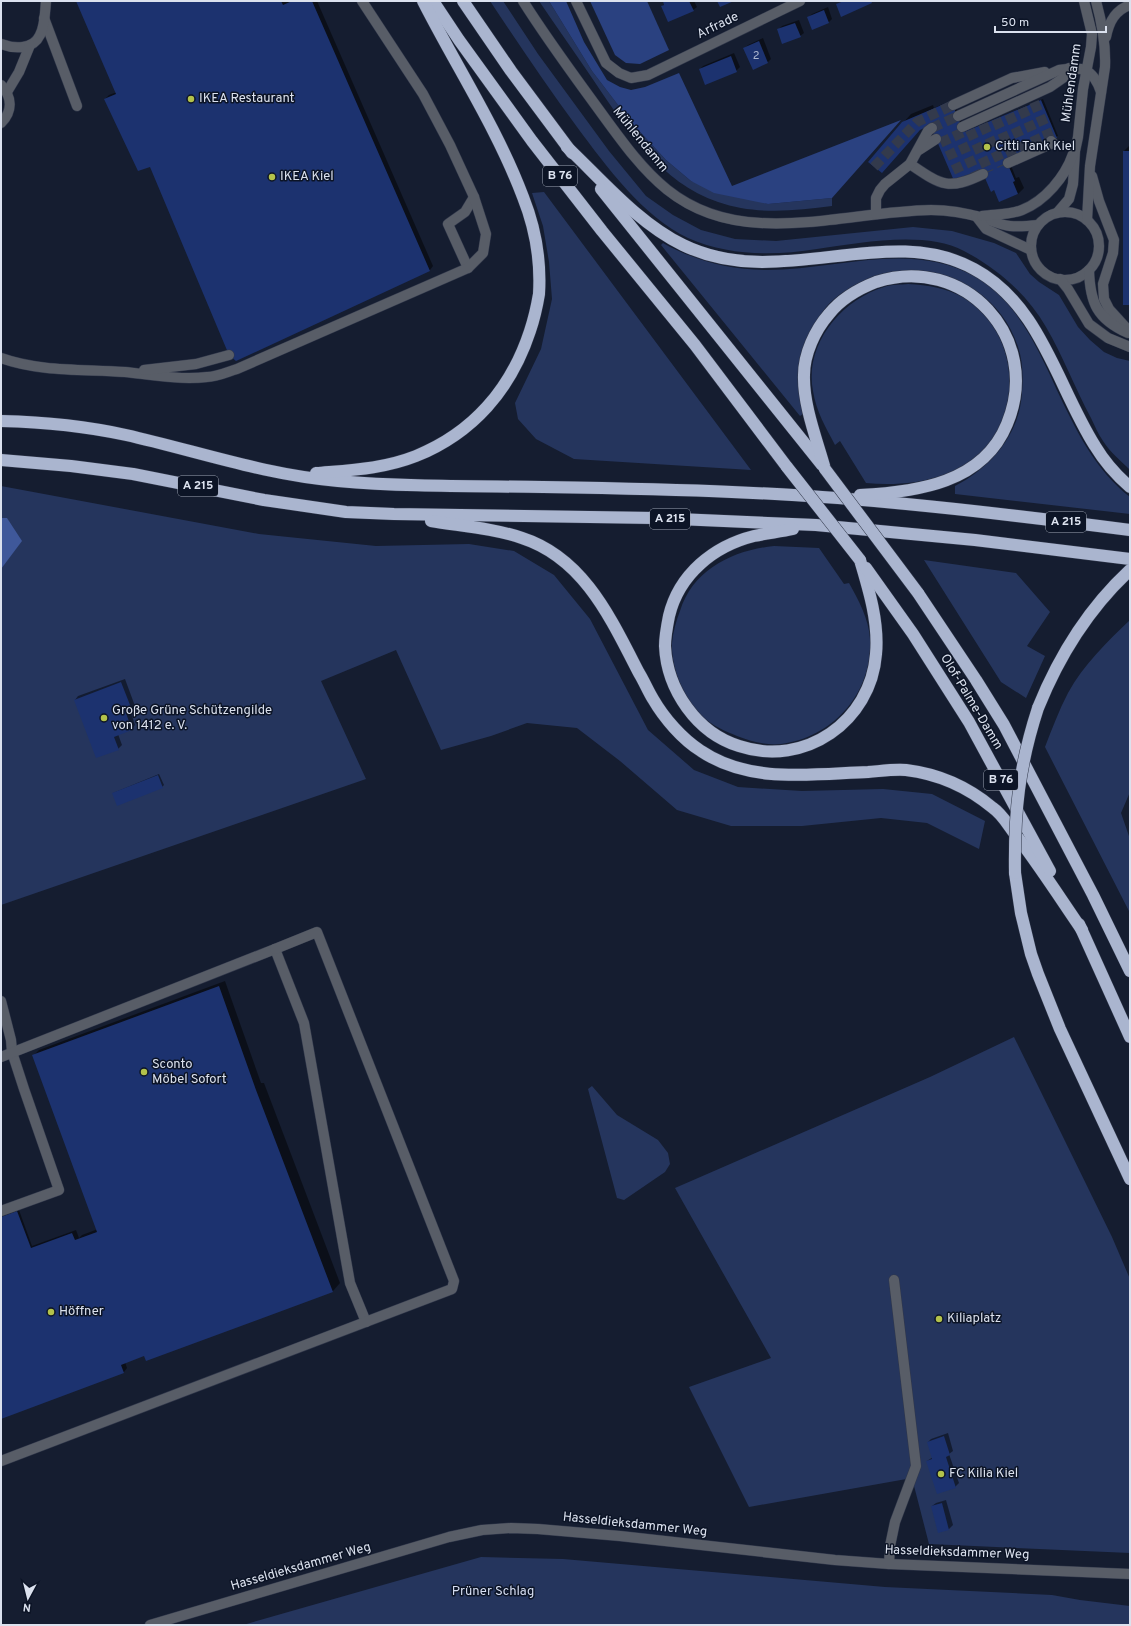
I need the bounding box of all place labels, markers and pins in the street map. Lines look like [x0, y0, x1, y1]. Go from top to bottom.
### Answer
place label: IKEA Restaurant [199, 91, 295, 107]
marker: IKEA Restaurant [186, 94, 196, 104]
place label: Citti Tank Kiel [995, 139, 1075, 155]
marker: Citti Tank Kiel [982, 142, 992, 152]
place label: IKEA Kiel [280, 169, 334, 185]
marker: IKEA Kiel [267, 172, 277, 182]
place label: Große Grüne Schützengilde von 1412 e. V. [112, 703, 272, 734]
marker: Große Grüne Schützengilde von 1412 e. V. [99, 713, 109, 723]
place label: Sconto Möbel Sofort [152, 1057, 227, 1088]
marker: Sconto Möbel Sofort [139, 1067, 149, 1077]
place label: Höffner [59, 1304, 104, 1320]
marker: Höffner [46, 1307, 56, 1317]
place label: Kiliaplatz [947, 1311, 1001, 1327]
marker: Kiliaplatz [934, 1314, 944, 1324]
place label: FC Kilia Kiel [949, 1466, 1018, 1482]
marker: FC Kilia Kiel [936, 1469, 946, 1479]

